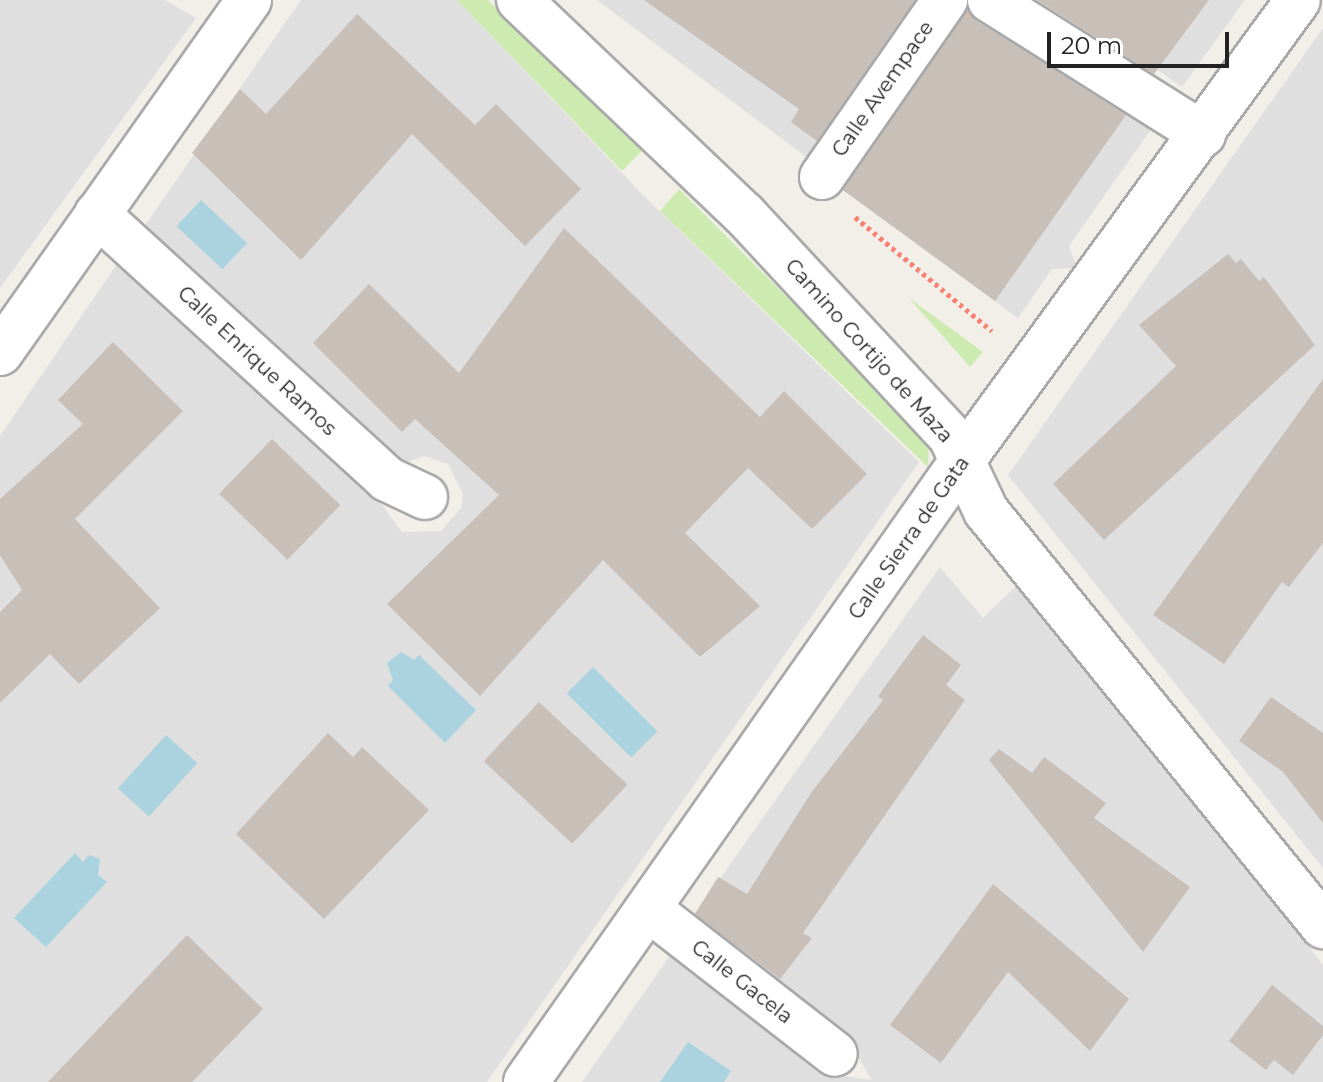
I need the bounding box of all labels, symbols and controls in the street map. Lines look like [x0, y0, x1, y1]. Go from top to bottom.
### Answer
scale bar [1051, 16, 1233, 66]
street label: Calle Avempace [827, 17, 939, 161]
text: 20 m [1061, 31, 1122, 60]
street label: Camino Cortijo de Maza [780, 254, 958, 448]
street label: Calle Enrique Ramos [173, 281, 341, 441]
street label: Calle Sierra de Gata [844, 452, 974, 624]
street label: Calle Gacela [687, 935, 797, 1029]

